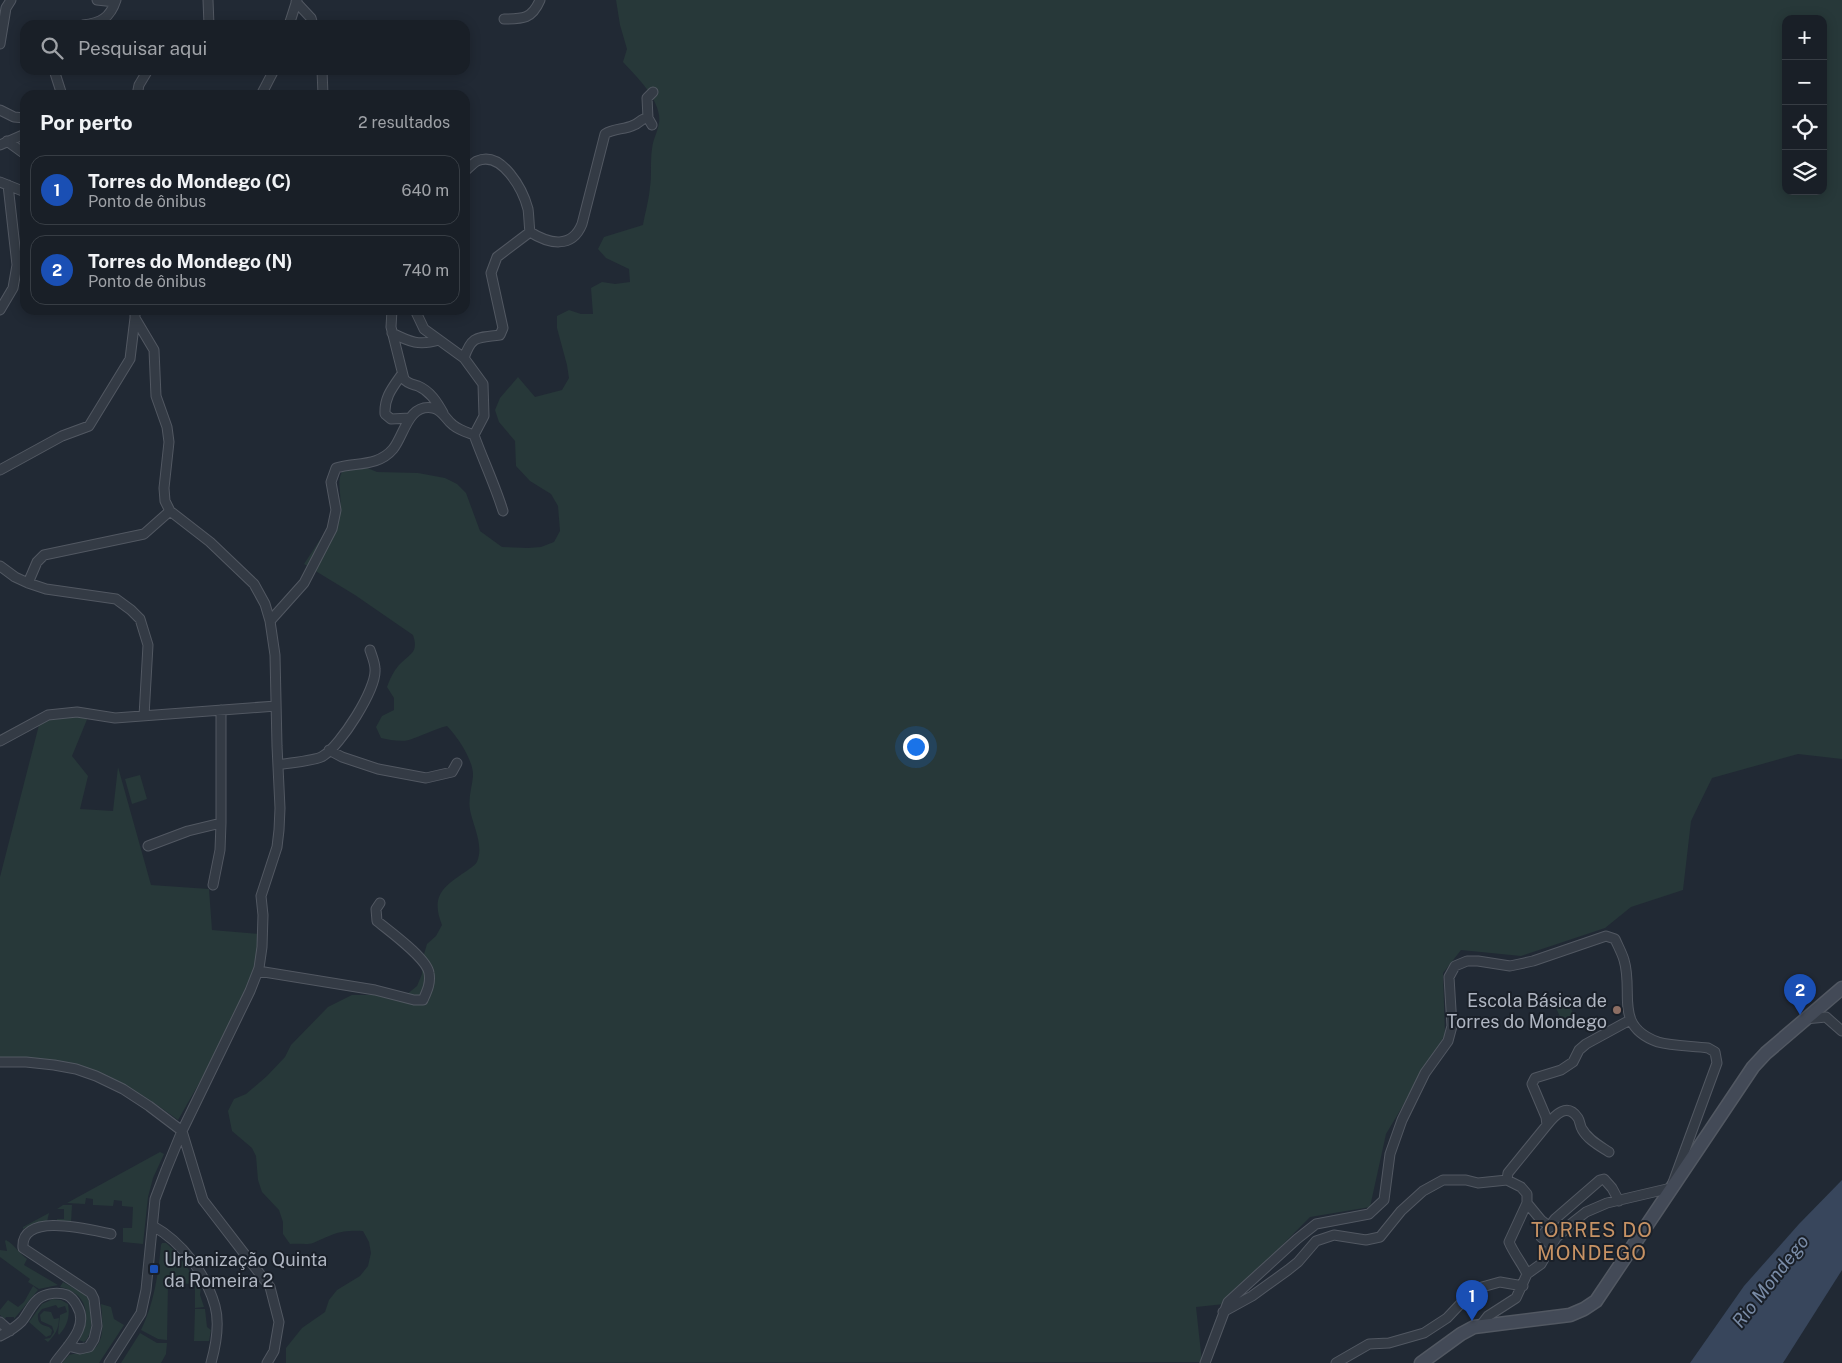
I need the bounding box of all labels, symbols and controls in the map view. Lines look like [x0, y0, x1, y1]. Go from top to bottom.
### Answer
map controls [1782, 15, 1827, 195]
button: + [1782, 15, 1827, 60]
search box [20, 20, 470, 75]
icon: search [38, 34, 66, 62]
text: Pesquisar aqui [78, 37, 207, 59]
button: − [1782, 60, 1827, 105]
button: locate [1782, 105, 1827, 150]
text: Por perto [40, 110, 133, 135]
text: 2 resultados [358, 113, 450, 132]
button: layers [1782, 150, 1827, 195]
text: Torres do Mondego (C) [88, 170, 292, 192]
text: 1 [54, 181, 60, 200]
text: 640 m [401, 181, 449, 200]
text: Ponto de ônibus [88, 192, 206, 211]
text: Torres do Mondego (N) [88, 250, 293, 272]
text: 2 [52, 261, 62, 280]
text: 740 m [402, 261, 449, 280]
text: Ponto de ônibus [88, 272, 206, 291]
your location [903, 734, 929, 760]
pin: 2 [1784, 974, 1816, 1015]
place label: Escola Básica de Torres do Mondego [1447, 990, 1607, 1032]
marker: Escola Básica de Torres do Mondego [1611, 1004, 1623, 1016]
district label: TORRES DO MONDEGO [1531, 1218, 1653, 1265]
water label: Rio Mondego [1727, 1230, 1813, 1332]
place label: Urbanização Quinta da Romeira 2 [164, 1249, 327, 1291]
marker: Urbanização Quinta da Romeira 2 [148, 1263, 160, 1275]
pin: 1 [1456, 1280, 1488, 1321]

